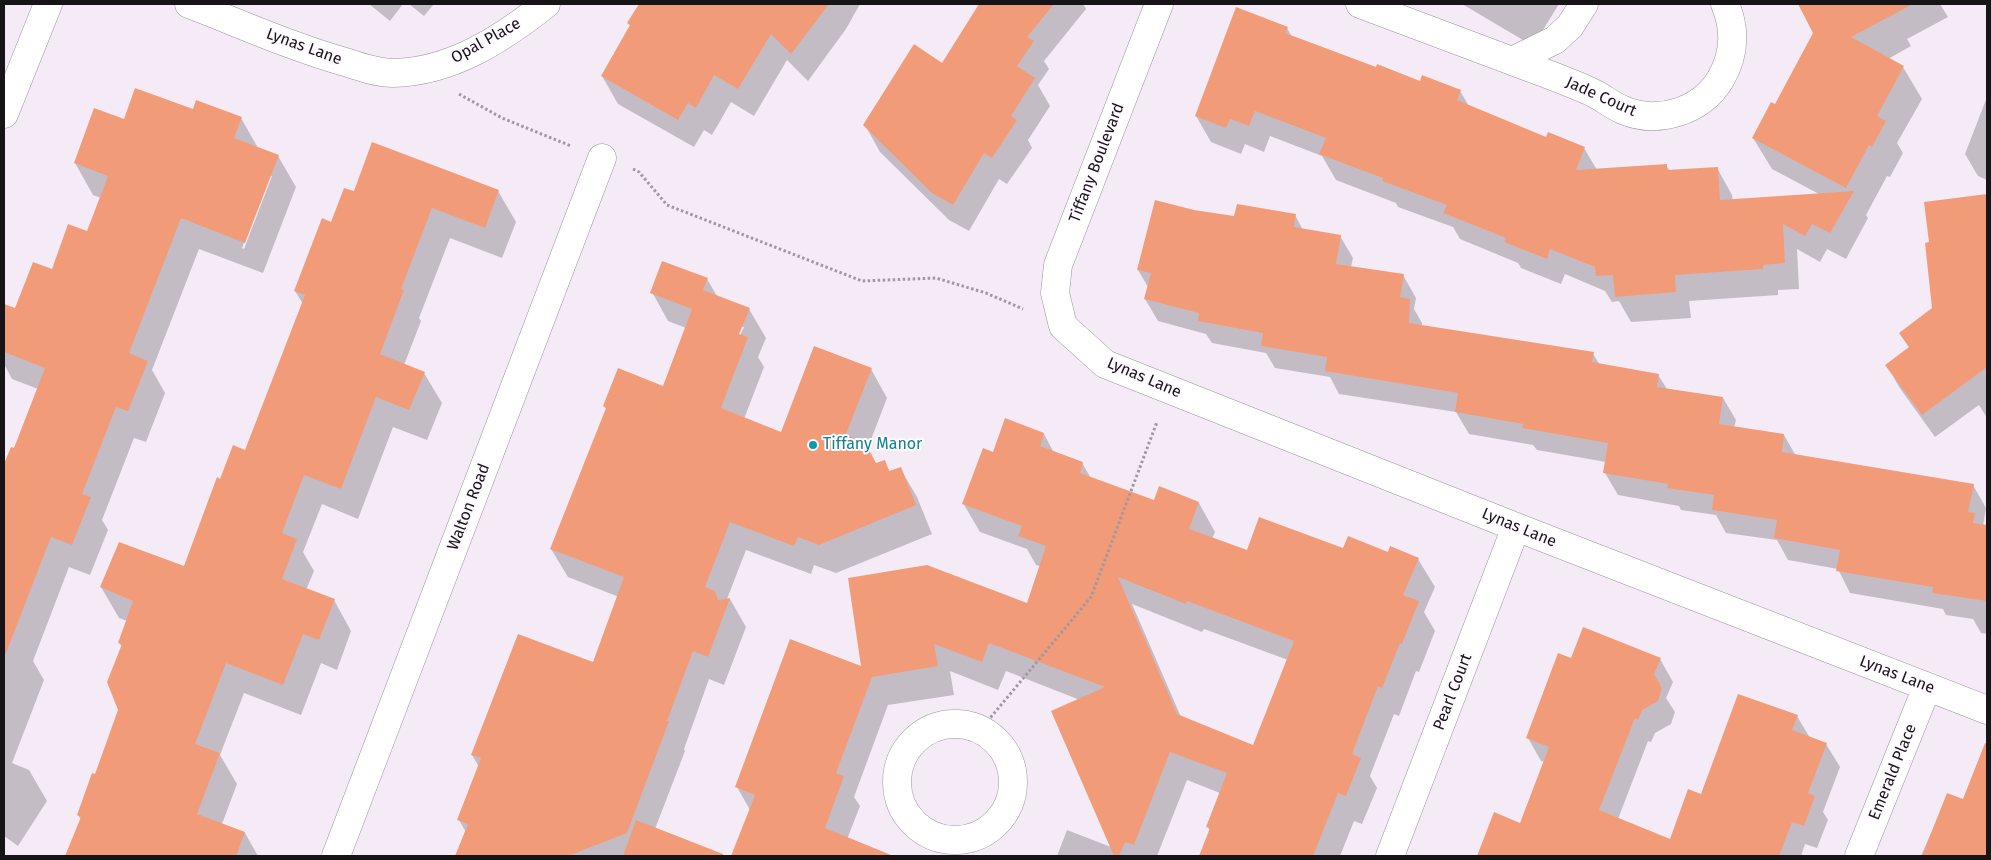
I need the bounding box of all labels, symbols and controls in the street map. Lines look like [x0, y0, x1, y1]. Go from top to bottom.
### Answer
street label: Opal Place [448, 14, 524, 68]
street label: Lynas Lane [264, 24, 344, 70]
street label: Jade Court [1563, 73, 1639, 121]
street label: Tiffany Boulevard [1065, 101, 1129, 225]
street label: Lynas Lane [1104, 354, 1184, 402]
place label: Tiffany Manor [823, 435, 922, 455]
marker: Tiffany Manor [807, 439, 819, 451]
street label: Walton Road [444, 461, 494, 553]
street label: Lynas Lane [1479, 504, 1559, 552]
street label: Pearl Court [1430, 651, 1476, 733]
street label: Lynas Lane [1857, 652, 1937, 698]
street label: Emerald Place [1865, 721, 1921, 823]

